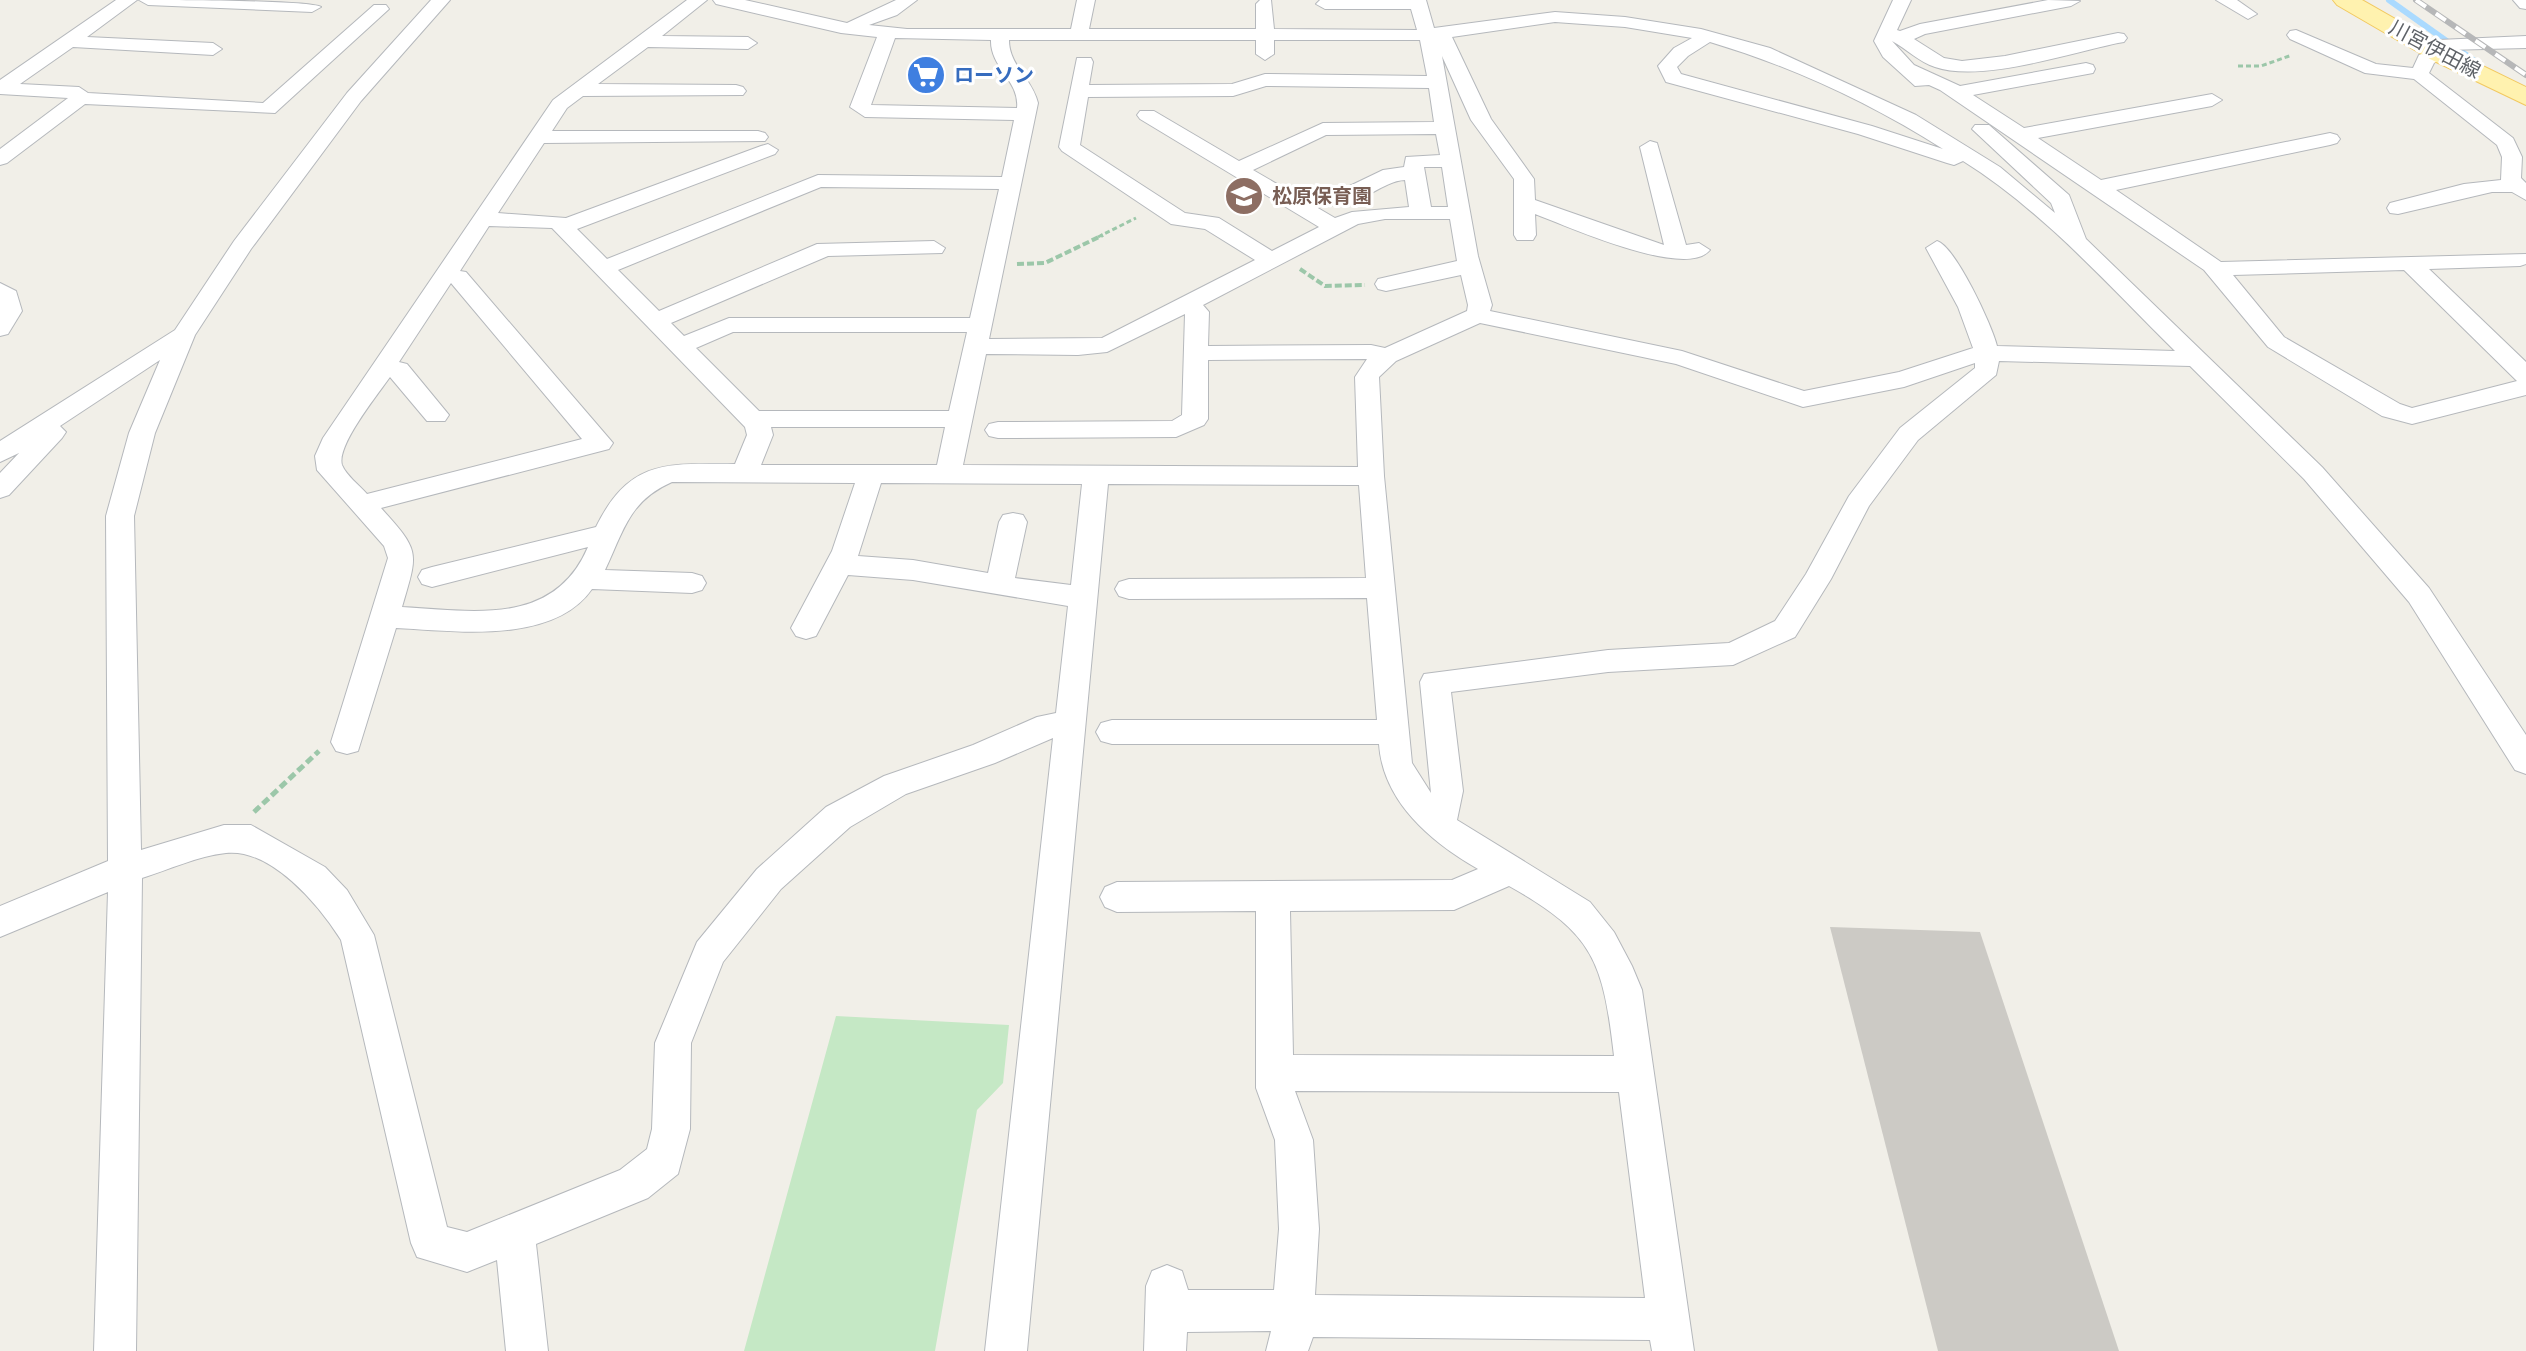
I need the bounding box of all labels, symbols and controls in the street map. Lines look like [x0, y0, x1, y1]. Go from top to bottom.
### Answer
street label: 川宮伊田線 [2385, 15, 2485, 83]
supermarket icon: ローソン [905, 54, 947, 96]
place label: ローソン [954, 63, 1034, 87]
school or university icon: 松原保育園 [1223, 175, 1265, 217]
place label: 松原保育園 [1272, 184, 1372, 208]

